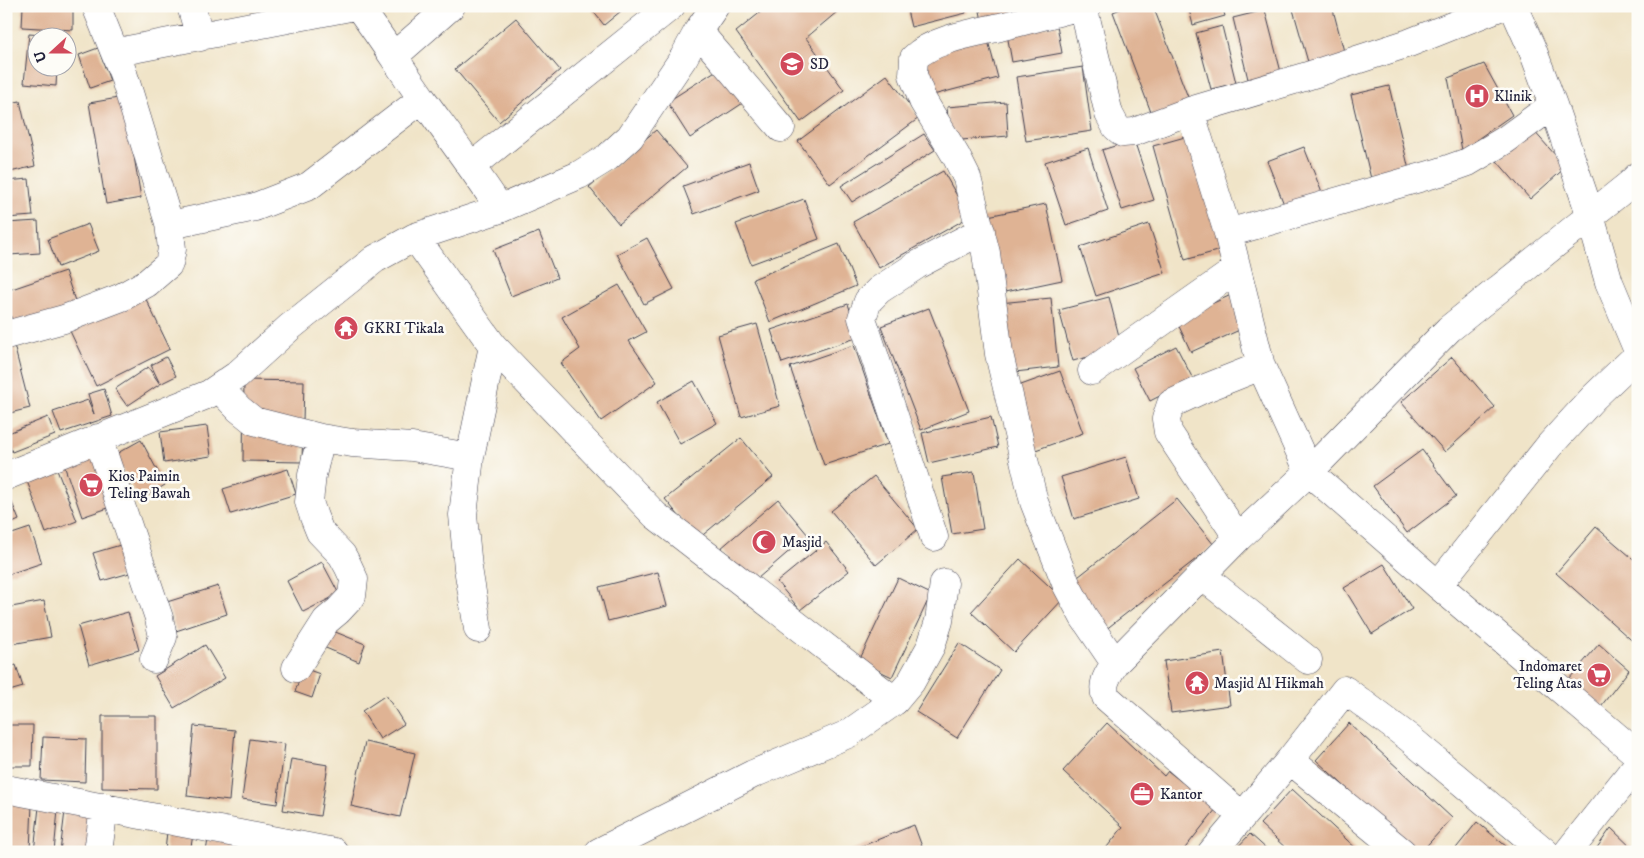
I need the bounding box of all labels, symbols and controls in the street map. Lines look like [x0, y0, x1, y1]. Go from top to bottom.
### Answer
north arrow [28, 28, 78, 78]
text: U [30, 48, 51, 65]
school or university icon: SD [779, 51, 805, 77]
place label: SD [810, 55, 829, 74]
hospital icon: Klinik [1464, 83, 1490, 109]
place label: Klinik [1494, 87, 1533, 106]
temple icon: GKRI Tikala [333, 315, 359, 341]
place label: GKRI Tikala [364, 319, 445, 338]
place label: Kios Paimin Teling Bawah [108, 467, 191, 503]
supermarket icon: Kios Paimin Teling Bawah [78, 472, 104, 498]
mosque icon: Masjid [751, 529, 777, 555]
place label: Masjid [782, 533, 823, 552]
place label: Indomaret Teling Atas [1513, 657, 1582, 693]
supermarket icon: Indomaret Teling Atas [1586, 662, 1612, 688]
temple icon: Masjid Al Hikmah [1184, 670, 1210, 696]
place label: Masjid Al Hikmah [1214, 674, 1324, 693]
office icon: Kantor [1129, 781, 1155, 807]
place label: Kantor [1160, 785, 1203, 804]

